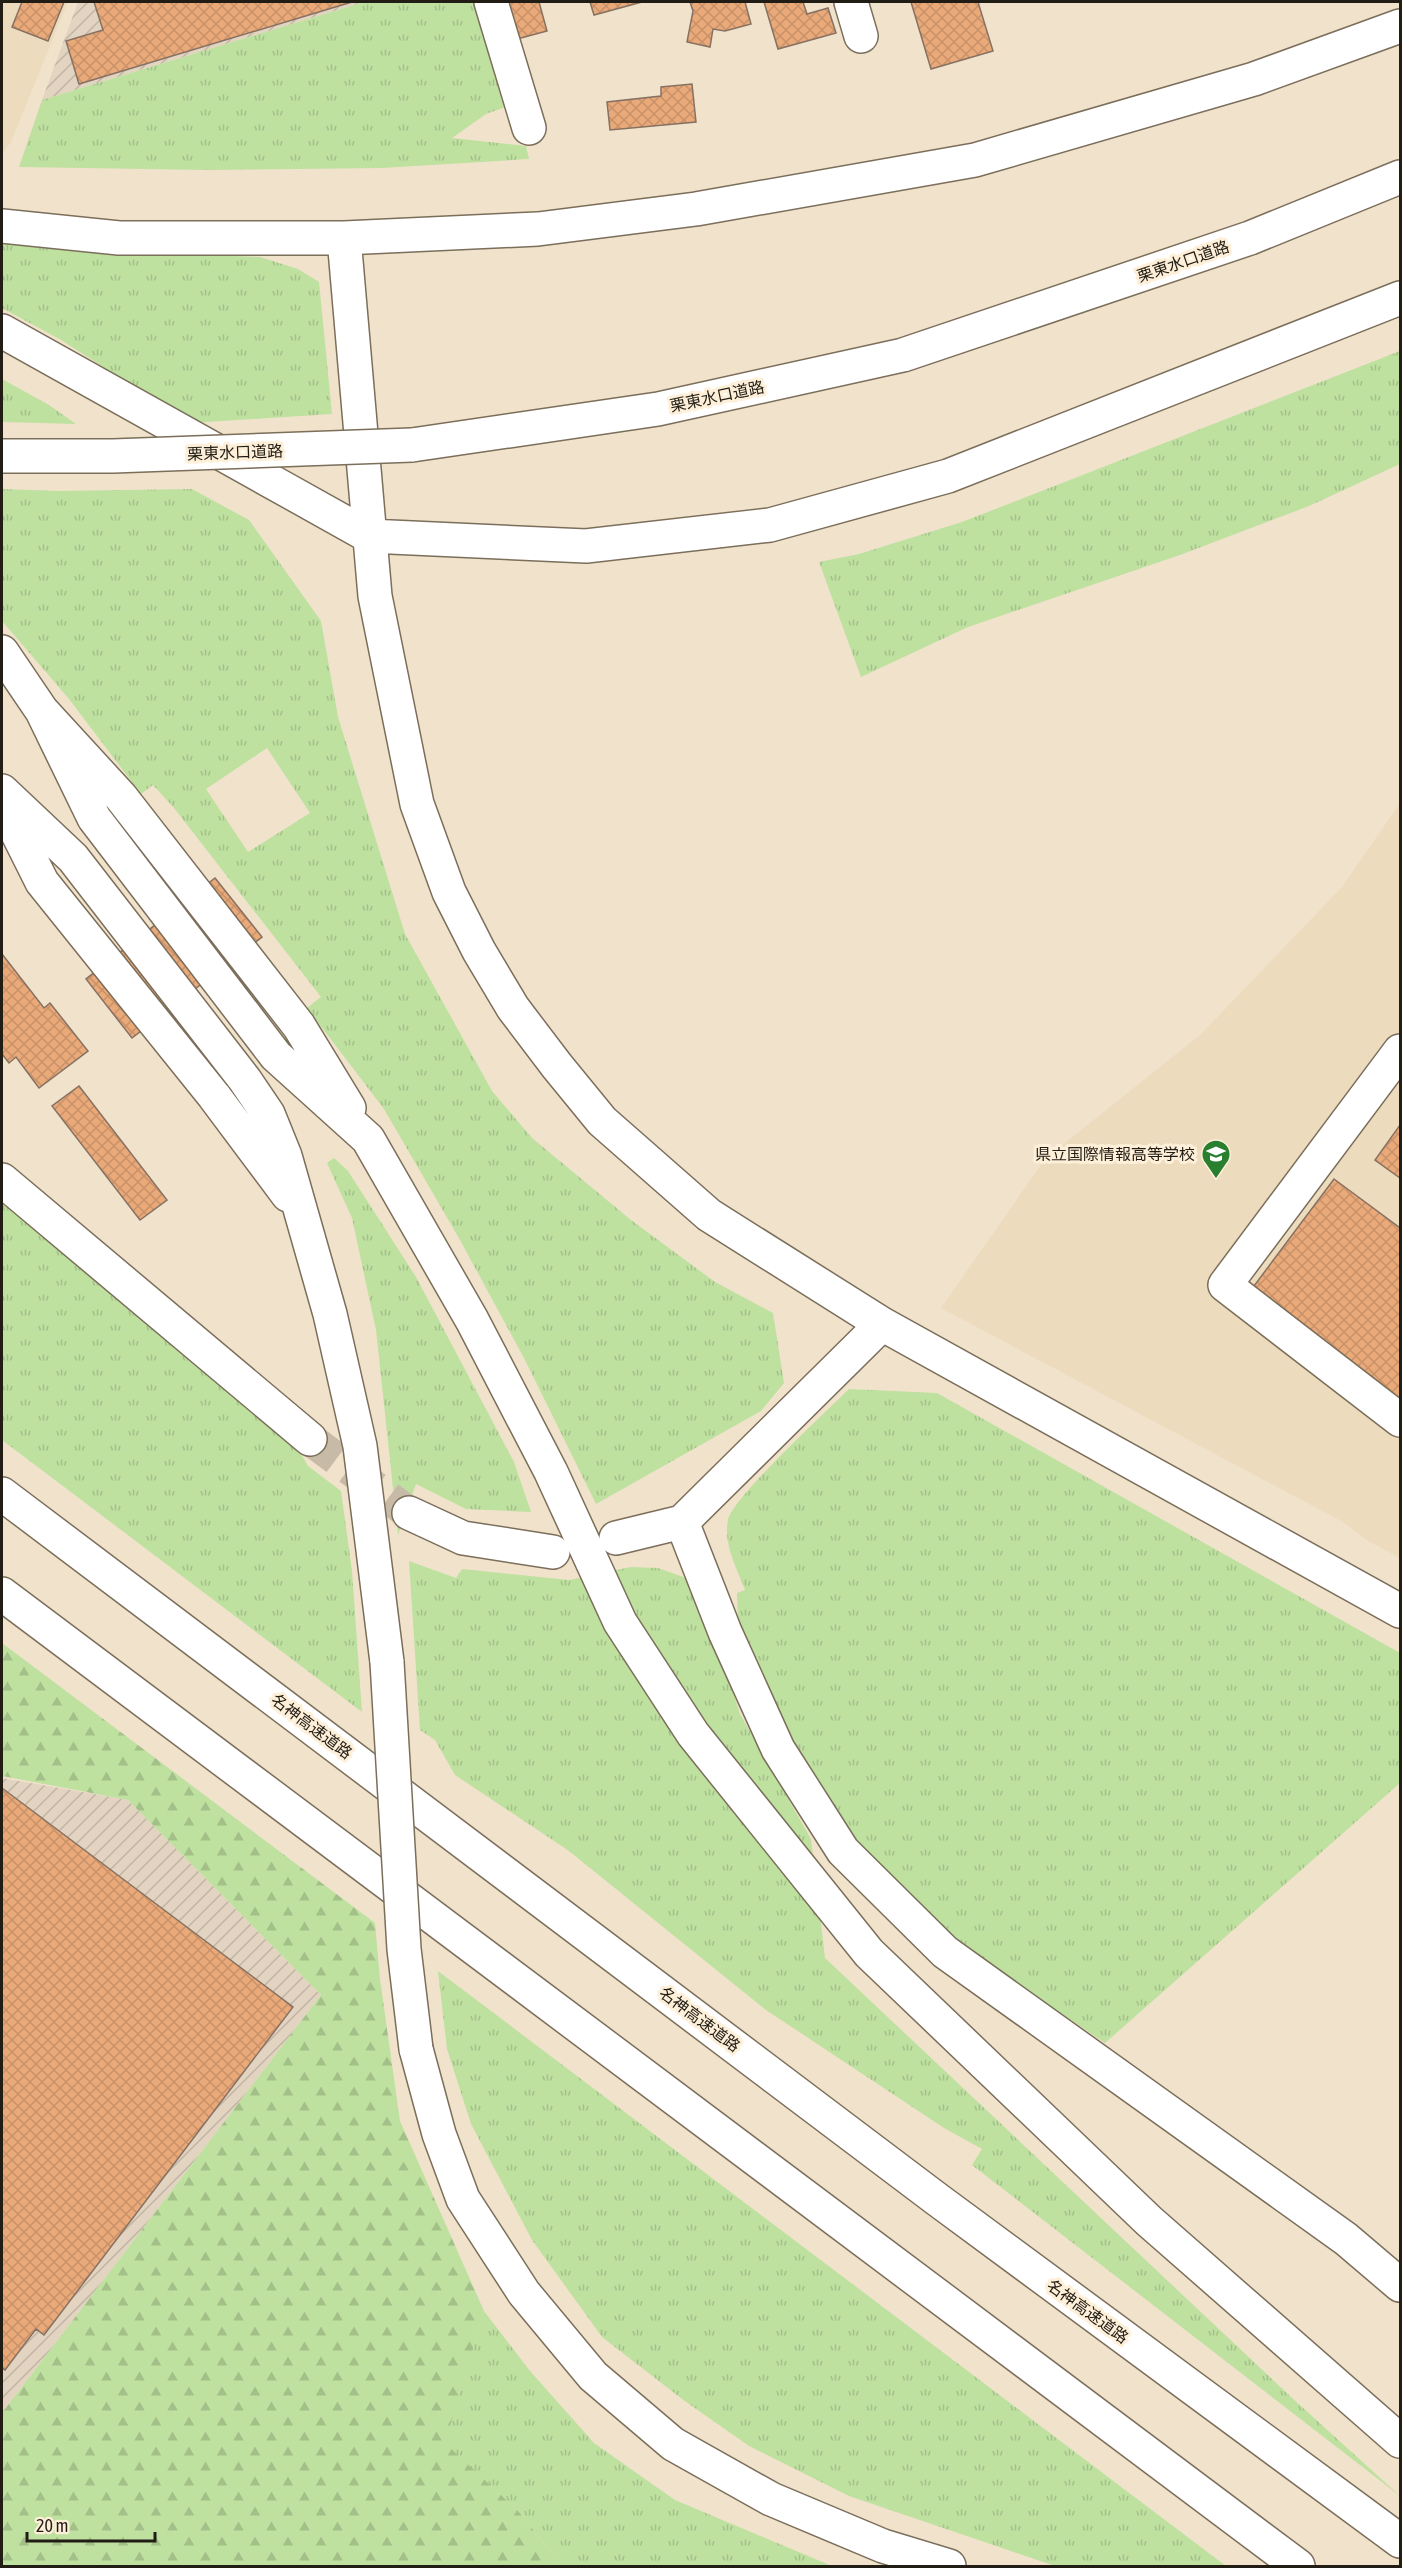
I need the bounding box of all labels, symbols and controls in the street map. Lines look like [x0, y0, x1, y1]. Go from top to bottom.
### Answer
street label: 栗東水口道路 [1135, 237, 1231, 285]
street label: 栗東水口道路 [668, 377, 766, 415]
street label: 栗東水口道路 [187, 441, 283, 463]
school or university icon: 県立国際情報高等学校 [1200, 1138, 1232, 1180]
place label: 県立国際情報高等学校 [1035, 1145, 1195, 1163]
street label: 名神高速道路 [268, 1690, 356, 1762]
street label: 名神高速道路 [656, 1983, 744, 2055]
street label: 名神高速道路 [1044, 2276, 1132, 2346]
scale bar [27, 2505, 154, 2543]
text: 20 m [36, 2515, 68, 2536]

